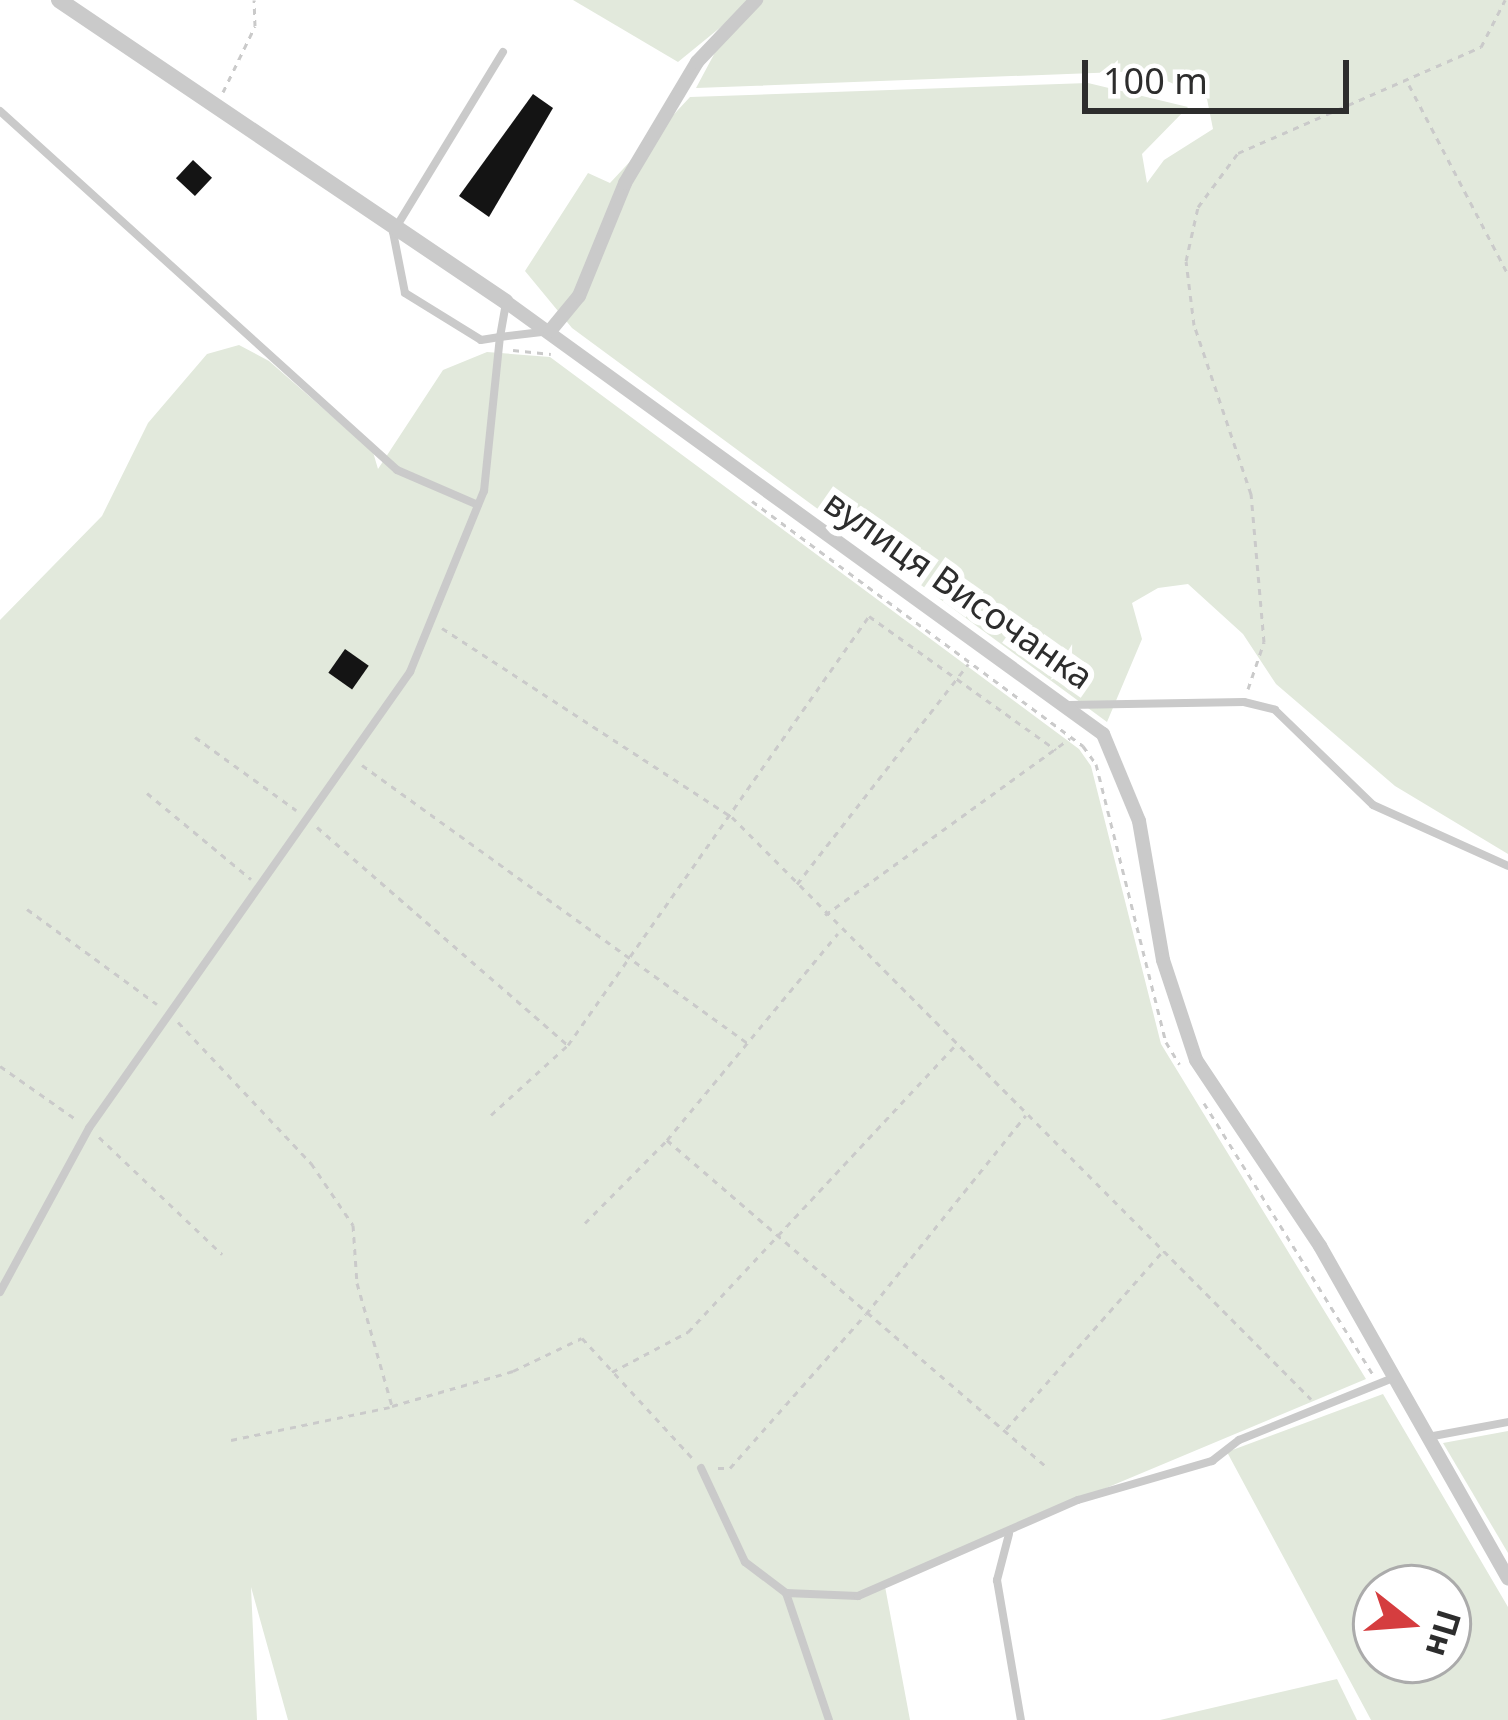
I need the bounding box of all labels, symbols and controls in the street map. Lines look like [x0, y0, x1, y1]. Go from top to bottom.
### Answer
scale bar [1088, 36, 1355, 110]
text: 100 m [1103, 56, 1208, 105]
street label: вулиця Височанка [816, 480, 1102, 698]
north arrow [1352, 1564, 1472, 1684]
text: Пн [1416, 1605, 1472, 1663]

